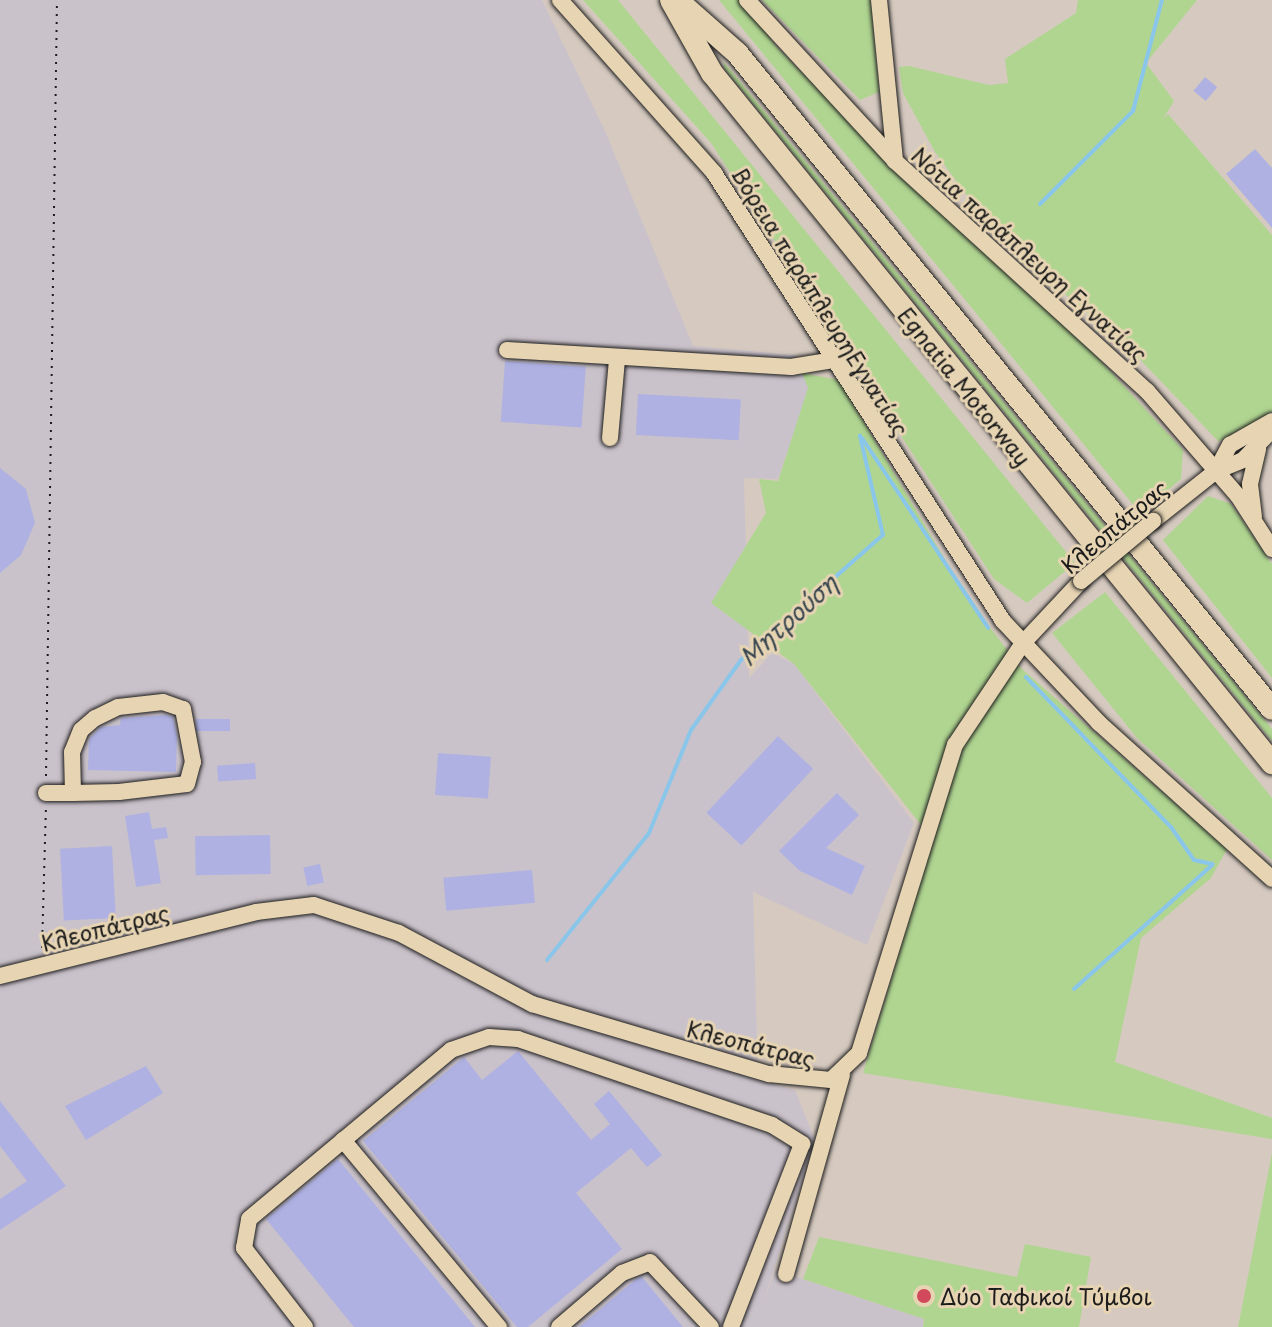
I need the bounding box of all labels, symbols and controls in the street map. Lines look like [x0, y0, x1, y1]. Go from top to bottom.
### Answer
street label: Νότια παράπλευρη Εγνατίας [907, 141, 1153, 367]
street label: Βόρεια παράπλευρηΕγνατίας [727, 161, 915, 441]
street label: Egnatia Motorway [893, 302, 1037, 470]
street label: Κλεοπάτρας [1055, 474, 1173, 578]
water label: Μητρούση [733, 569, 843, 671]
street label: Κλεοπάτρας [38, 898, 172, 956]
street label: Κλεοπάτρας [684, 1014, 818, 1072]
place label: Δύο Ταφικοί Τύμβοι [940, 1283, 1152, 1309]
marker: Δύο Ταφικοί Τύμβοι [915, 1287, 933, 1305]

